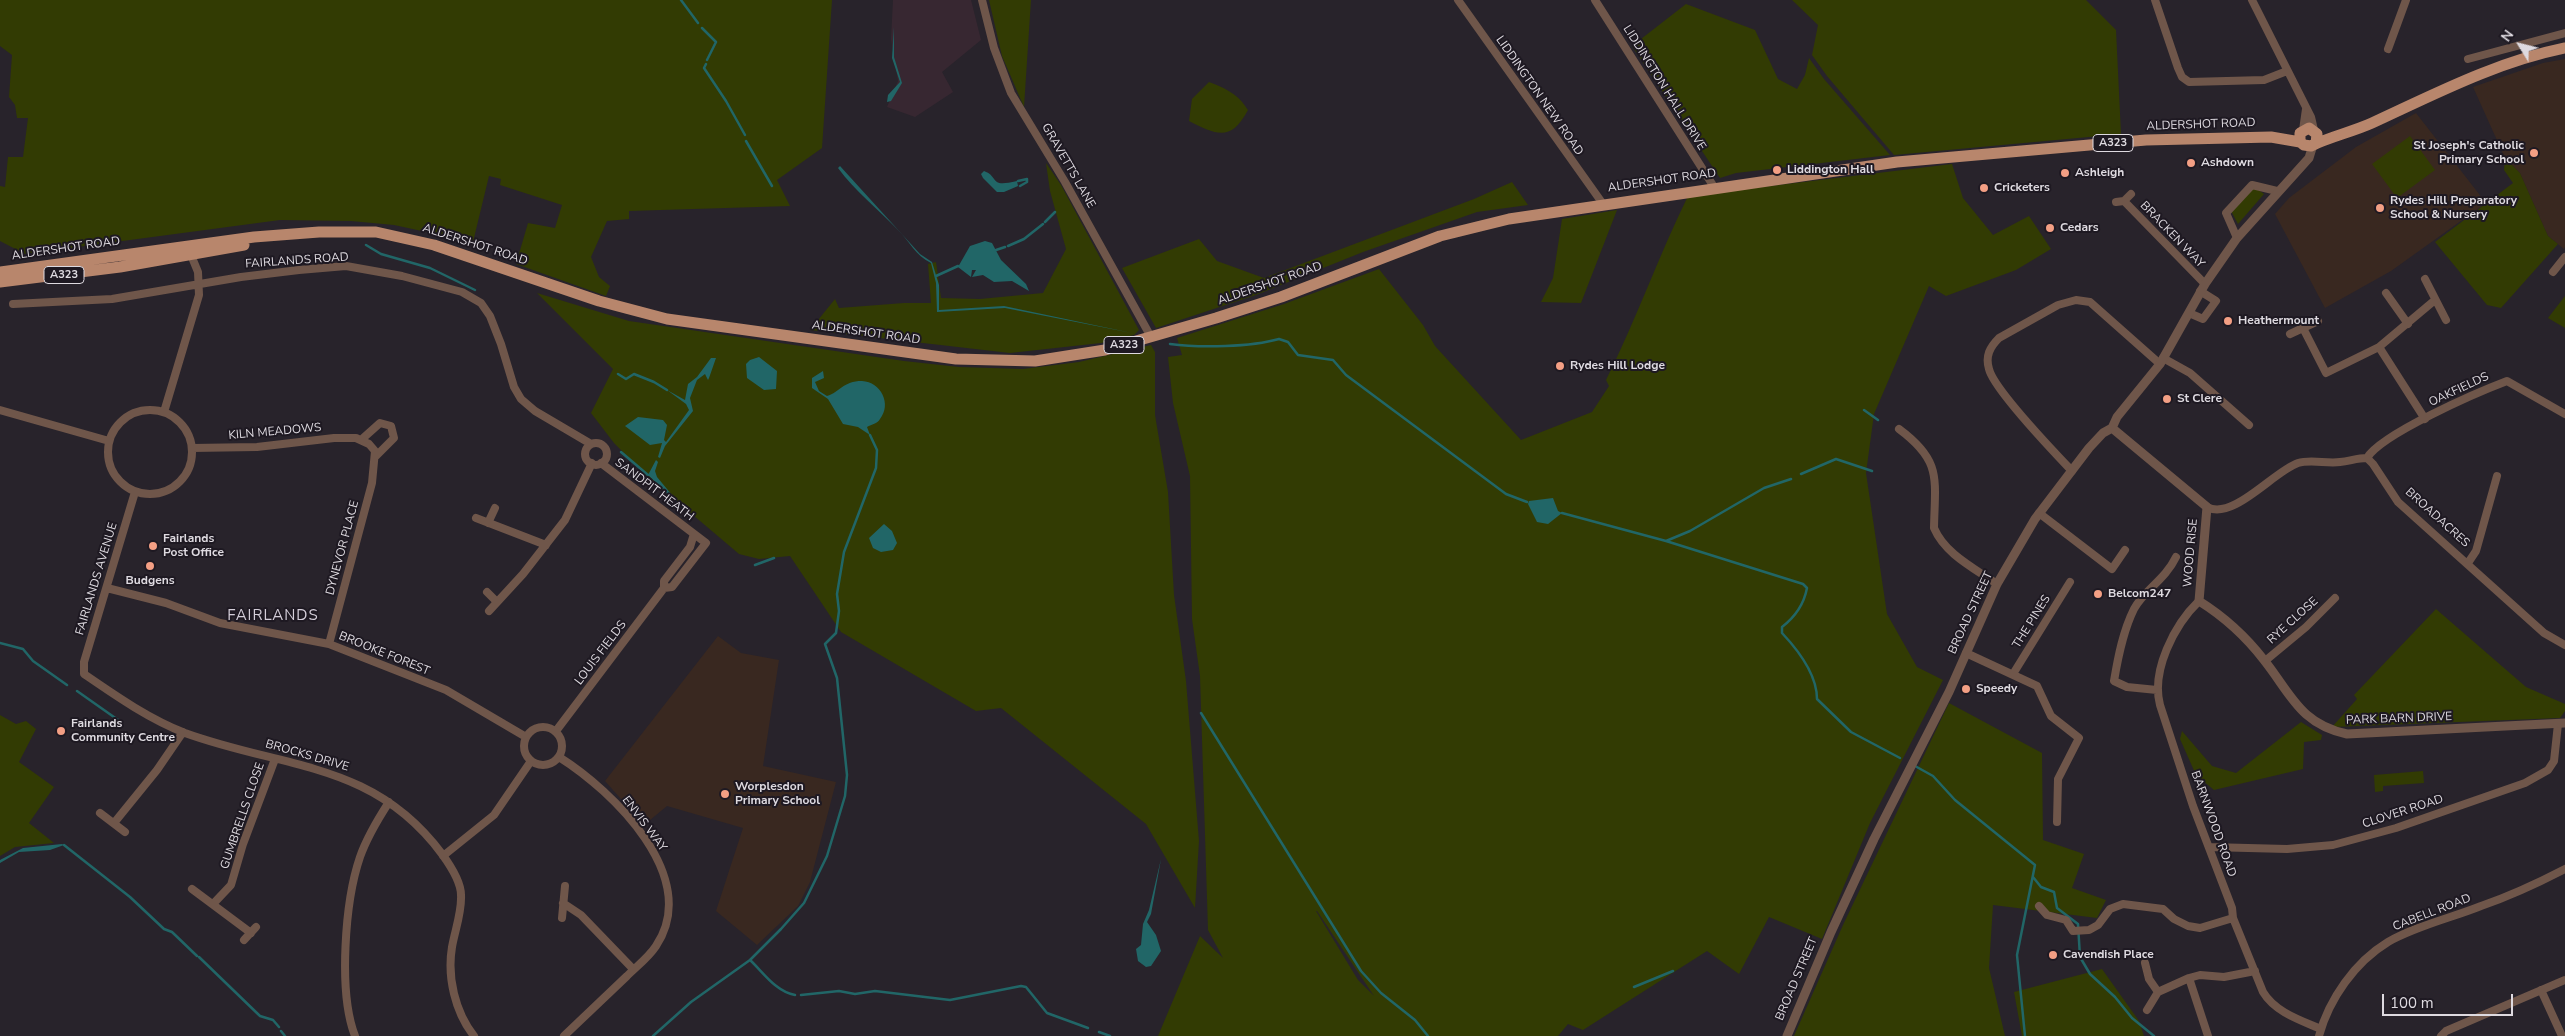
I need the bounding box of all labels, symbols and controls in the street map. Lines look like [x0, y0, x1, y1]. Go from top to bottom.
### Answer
north arrow [2495, 20, 2545, 70]
street label: LIDDINGTON HALL DRIVE [1619, 23, 1709, 153]
text: N [2497, 26, 2518, 46]
street label: LIDDINGTON NEW ROAD [1492, 33, 1586, 159]
street label: ALDERSHOT ROAD [2146, 116, 2256, 134]
street label: GRAVETTS LANE [1038, 121, 1098, 211]
road number: A323 [2093, 134, 2133, 152]
place label: St Joseph's Catholic Primary School [2413, 139, 2524, 167]
marker: St Joseph's Catholic Primary School [2528, 147, 2540, 159]
place label: Ashdown [2201, 156, 2254, 170]
marker: Ashdown [2185, 157, 2197, 169]
place label: Liddington Hall [1787, 163, 1874, 177]
marker: Liddington Hall [1771, 164, 1783, 176]
street label: ALDERSHOT ROAD [1607, 166, 1717, 196]
place label: Ashleigh [2075, 166, 2124, 180]
marker: Ashleigh [2059, 167, 2071, 179]
place label: Cricketers [1994, 181, 2050, 195]
marker: Cricketers [1978, 182, 1990, 194]
place label: Rydes Hill Preparatory School & Nursery [2390, 194, 2517, 222]
street label: BRACKEN WAY [2137, 199, 2207, 271]
marker: Rydes Hill Preparatory School & Nursery [2374, 202, 2386, 214]
street label: ALDERSHOT ROAD [421, 221, 529, 269]
place label: Cedars [2060, 221, 2098, 235]
marker: Cedars [2044, 222, 2056, 234]
street label: ALDERSHOT ROAD [11, 234, 121, 264]
street label: FAIRLANDS ROAD [245, 250, 349, 272]
street label: ALDERSHOT ROAD [1216, 259, 1324, 309]
road number: A323 [44, 266, 84, 284]
place label: Heathermount [2238, 314, 2319, 328]
marker: Heathermount [2222, 315, 2234, 327]
street label: ALDERSHOT ROAD [811, 318, 921, 348]
road number: A323 [1104, 336, 1144, 354]
place label: Rydes Hill Lodge [1570, 359, 1665, 373]
marker: Rydes Hill Lodge [1554, 360, 1566, 372]
street label: OAKFIELDS [2427, 370, 2491, 410]
place label: St Clere [2177, 392, 2222, 406]
marker: St Clere [2161, 393, 2173, 405]
street label: KILN MEADOWS [228, 421, 322, 443]
street label: SANDPIT HEATH [612, 456, 696, 524]
street label: BROADACRES [2402, 485, 2472, 551]
street label: DYNEVOR PLACE [323, 499, 363, 597]
street label: WOOD RISE [2181, 518, 2201, 588]
street label: FAIRLANDS AVENUE [73, 521, 121, 637]
place label: Fairlands Post Office [163, 532, 224, 560]
marker: Fairlands Post Office [147, 540, 159, 552]
marker: Budgens [144, 560, 156, 572]
street label: BROAD STREET [1946, 569, 1996, 657]
place label: Budgens [125, 574, 175, 588]
place label: Belcom247 [2108, 587, 2171, 601]
marker: Belcom247 [2092, 588, 2104, 600]
street label: THE PINES [2010, 593, 2054, 651]
street label: RYE CLOSE [2265, 595, 2321, 647]
district label: FAIRLANDS [226, 607, 320, 625]
street label: LOUIS FIELDS [572, 618, 630, 688]
street label: BROOKE FOREST [336, 629, 432, 679]
place label: Speedy [1976, 682, 2017, 696]
marker: Speedy [1960, 683, 1972, 695]
street label: PARK BARN DRIVE [2346, 710, 2452, 728]
place label: Fairlands Community Centre [71, 717, 175, 745]
marker: Fairlands Community Centre [55, 725, 67, 737]
street label: BROCKS DRIVE [264, 737, 350, 775]
street label: GUMBRELLS CLOSE [218, 761, 268, 871]
street label: BARNWOOD ROAD [2187, 769, 2239, 879]
place label: Worplesdon Primary School [735, 780, 820, 808]
marker: Worplesdon Primary School [719, 788, 731, 800]
street label: CLOVER ROAD [2361, 792, 2445, 832]
street label: ENVIS WAY [619, 794, 669, 854]
street label: CABELL ROAD [2391, 891, 2473, 935]
street label: BROAD STREET [1773, 935, 1821, 1023]
place label: Cavendish Place [2063, 948, 2154, 962]
marker: Cavendish Place [2047, 949, 2059, 961]
scale bar [2385, 984, 2516, 1016]
text: 100 m [2390, 993, 2434, 1013]

